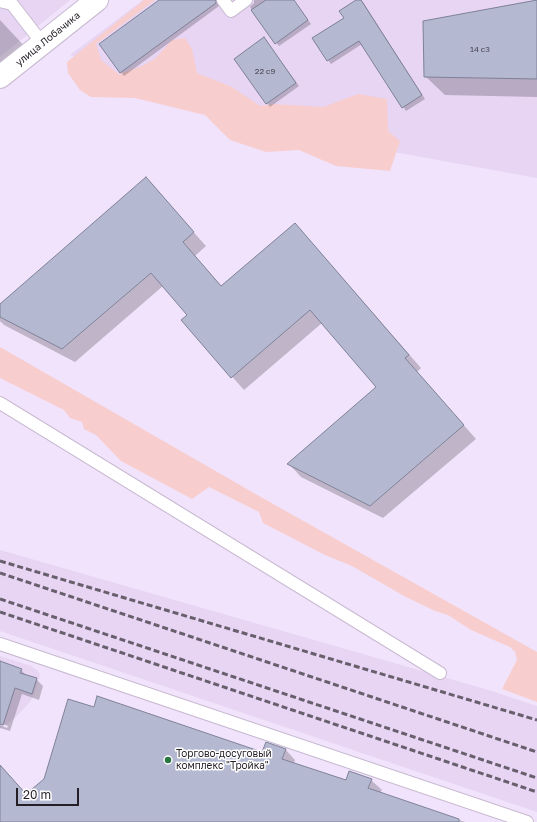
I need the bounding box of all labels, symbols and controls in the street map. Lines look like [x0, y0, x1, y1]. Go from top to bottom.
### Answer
street label: улица Лобачика [13, 9, 83, 69]
house number: 14 c3 [470, 44, 490, 54]
house number: 22 с9 [255, 66, 275, 76]
place label: Торгово-досуговый комплекс "Тройка" [176, 748, 272, 772]
marker: Торгово-досуговый комплекс "Тройка" [163, 755, 173, 765]
scale bar [18, 780, 81, 806]
text: 20 m [23, 787, 51, 802]

